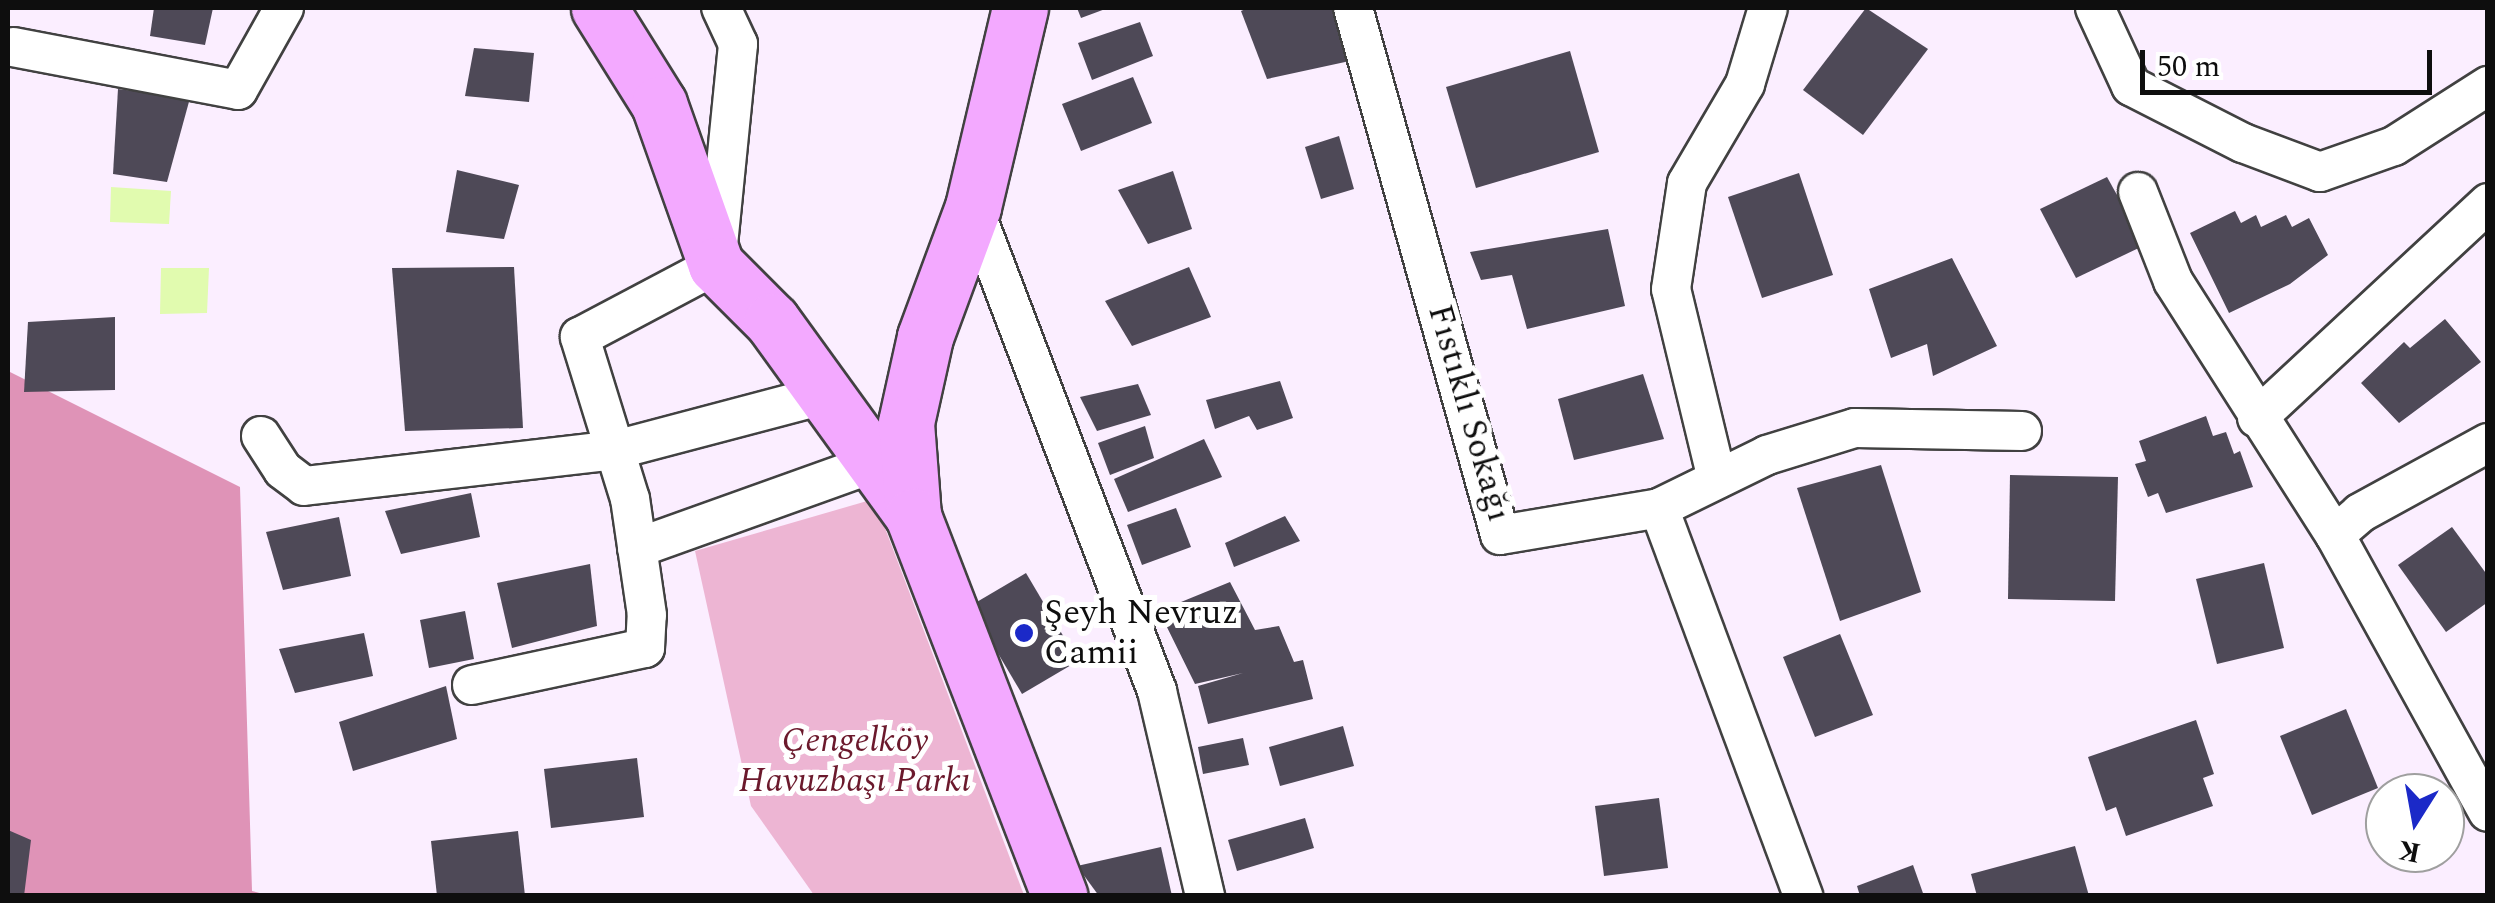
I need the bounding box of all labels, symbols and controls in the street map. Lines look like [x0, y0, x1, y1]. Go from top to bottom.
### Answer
scale bar [2145, 30, 2438, 92]
text: 50 m [2157, 44, 2220, 90]
street label: Fıstıklı Sokağı [1418, 300, 1520, 526]
place label: Şeyh Nevruz Camii [1044, 592, 1238, 674]
marker: Şeyh Nevruz Camii [1013, 622, 1035, 644]
park label: Çengelköy Havuzbaşı Parkı [739, 720, 971, 802]
north arrow [2365, 773, 2465, 873]
text: K [2395, 828, 2424, 874]

